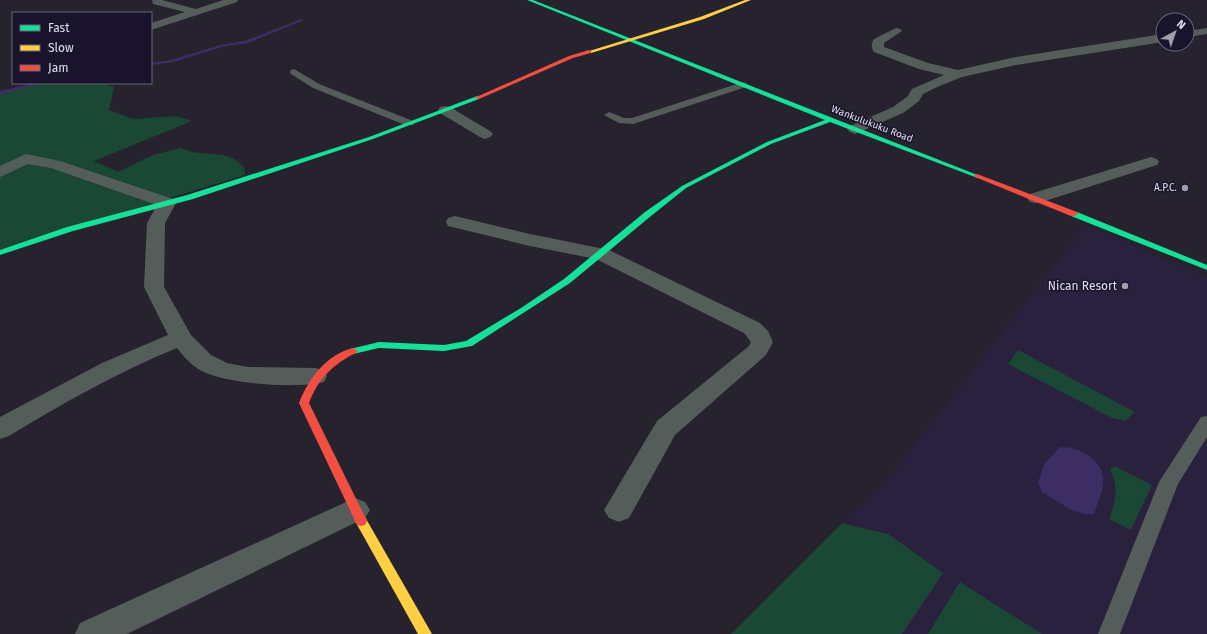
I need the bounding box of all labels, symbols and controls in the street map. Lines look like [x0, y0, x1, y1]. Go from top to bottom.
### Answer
legend [12, 12, 152, 84]
north arrow [1155, 12, 1195, 52]
text: N [1174, 17, 1188, 32]
text: Fast [48, 21, 70, 35]
text: Slow [48, 41, 74, 55]
text: Jam [48, 61, 68, 75]
street label: Wankulukuku Road [830, 103, 914, 145]
place label: A.P.C. [1154, 182, 1177, 194]
marker: A.P.C. [1180, 183, 1190, 193]
place label: Nican Resort [1048, 279, 1118, 293]
marker: Nican Resort [1120, 281, 1130, 291]

